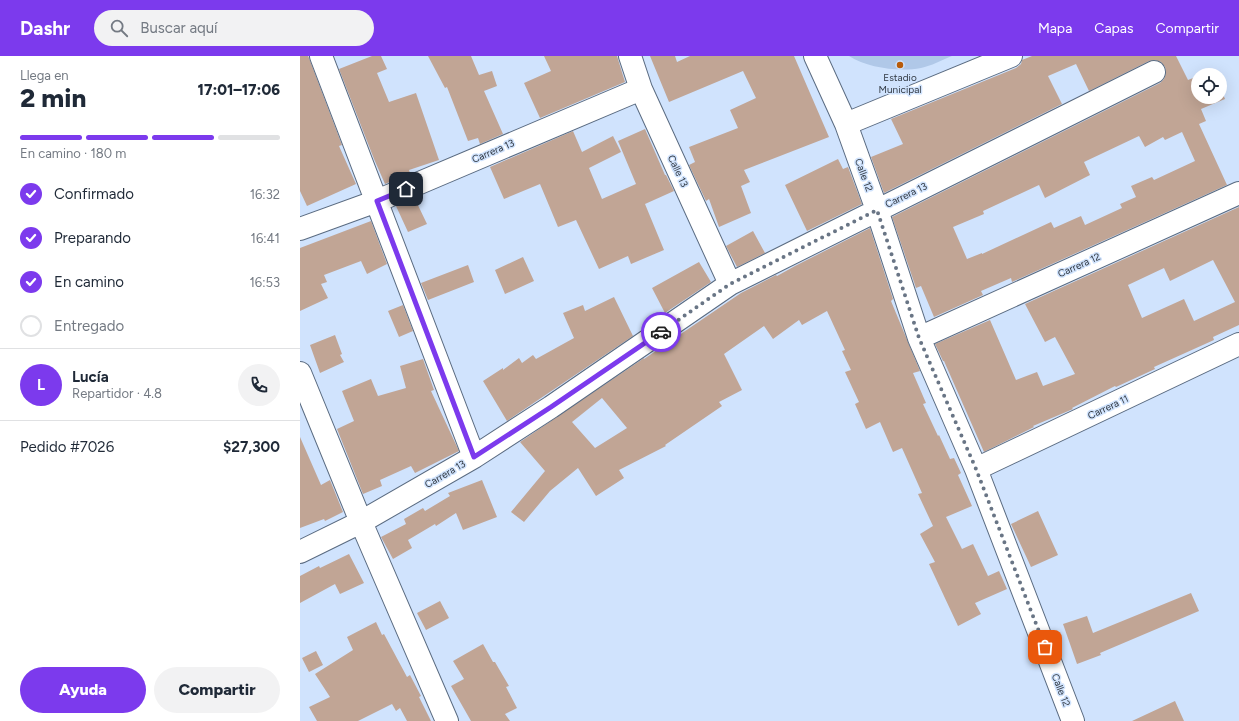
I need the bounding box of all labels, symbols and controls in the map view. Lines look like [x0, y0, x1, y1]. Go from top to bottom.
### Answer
search box [94, 10, 374, 46]
text: Dashr [20, 17, 70, 40]
icon: search [108, 17, 130, 39]
text: Buscar aquí [140, 19, 218, 37]
text: Mapa [1038, 20, 1072, 37]
text: Capas [1094, 20, 1133, 37]
text: Compartir [1155, 20, 1219, 37]
marker: Estadio Municipal [895, 60, 905, 70]
text: Llega en [20, 68, 69, 83]
map controls [1191, 68, 1227, 104]
button: locate [1191, 68, 1227, 104]
place label: Estadio Municipal [879, 71, 921, 96]
text: 17:01–17:06 [198, 81, 280, 99]
text: 2 min [20, 82, 86, 114]
street label: Carrera 13 [470, 136, 516, 166]
text: En camino · 180 m [20, 146, 126, 161]
street label: Calle 13 [665, 153, 691, 189]
street label: Calle 12 [852, 157, 876, 193]
pin [389, 172, 423, 206]
icon: home [395, 178, 417, 200]
street label: Carrera 13 [883, 179, 929, 211]
icon: check [20, 183, 42, 205]
text: Confirmado [54, 185, 134, 203]
text: 16:32 [250, 187, 280, 202]
icon: check [20, 227, 42, 249]
text: Preparando [54, 229, 131, 247]
text: 16:41 [251, 231, 280, 246]
street label: Carrera 12 [1056, 250, 1102, 280]
icon: check [20, 271, 42, 293]
text: En camino [54, 273, 124, 291]
text: 16:53 [249, 275, 280, 290]
courier [641, 312, 681, 352]
text: Entregado [54, 317, 124, 335]
icon: car [650, 321, 672, 343]
button: phone [238, 364, 280, 406]
text: Lucía [72, 368, 109, 386]
text: L [37, 376, 45, 394]
text: Repartidor · 4.8 [72, 386, 162, 401]
street label: Carrera 11 [1085, 392, 1131, 422]
text: Pedido #7026 [20, 438, 114, 456]
text: $27,300 [223, 438, 280, 456]
street label: Carrera 13 [422, 457, 468, 491]
pin [1028, 630, 1062, 664]
icon: bag [1034, 636, 1056, 658]
button: Ayuda [20, 667, 146, 713]
button: Compartir [154, 667, 280, 713]
street label: Calle 12 [1049, 672, 1073, 708]

